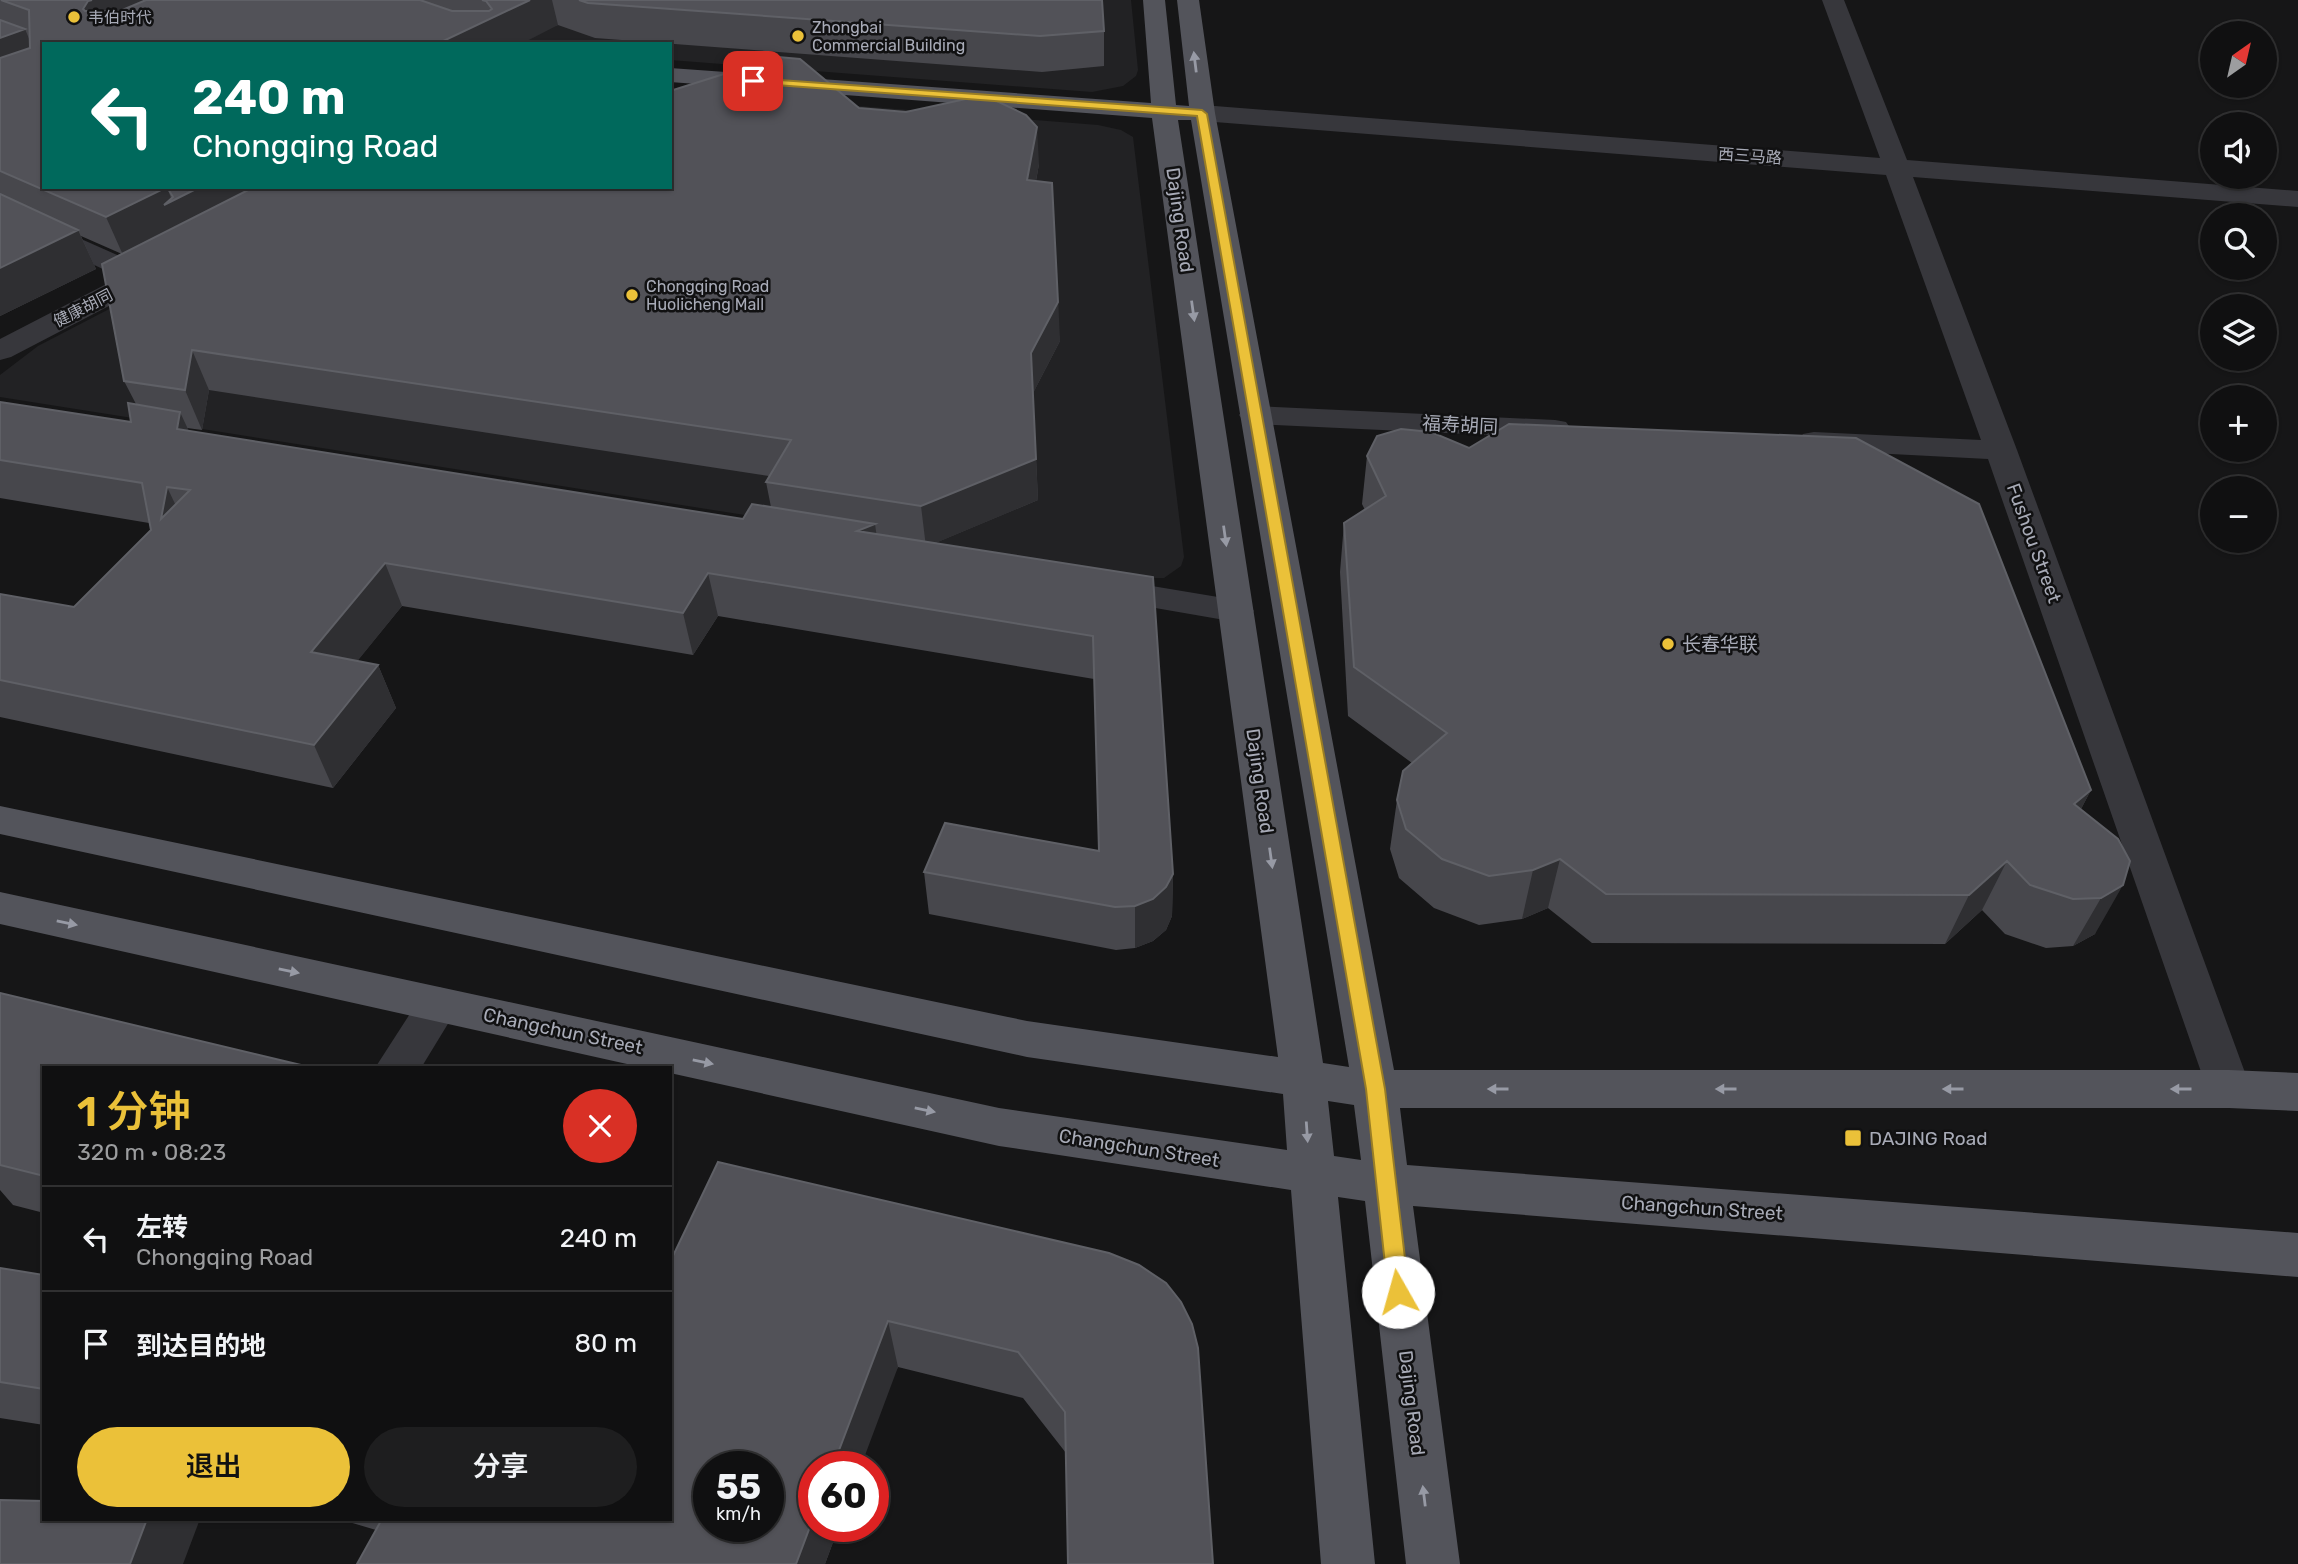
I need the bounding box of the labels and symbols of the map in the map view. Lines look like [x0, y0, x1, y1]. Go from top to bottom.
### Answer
place label: 韦伯时代 [88, 8, 152, 27]
marker: 韦伯时代 [66, 9, 82, 25]
place label: Zhongbai Commercial Building [812, 18, 965, 55]
north arrow [2200, 21, 2277, 98]
marker: Zhongbai Commercial Building [790, 28, 806, 44]
pin [723, 51, 783, 111]
one-way arrow [1190, 51, 1201, 73]
street label: 西三马路 [1717, 144, 1783, 168]
street label: Dajing Road [1161, 166, 1199, 274]
place label: Chongqing Road Huolicheng Mall [646, 277, 769, 314]
street label: 健康胡同 [50, 285, 116, 331]
marker: Chongqing Road Huolicheng Mall [624, 287, 640, 303]
one-way arrow [1188, 300, 1199, 322]
street label: 福寿胡同 [1421, 412, 1499, 438]
street label: Fushou Street [2002, 480, 2066, 606]
one-way arrow [1220, 525, 1231, 547]
place label: 长春华联 [1682, 633, 1758, 656]
marker: 长春华联 [1660, 636, 1676, 652]
street label: Dajing Road [1241, 727, 1279, 835]
one-way arrow [1266, 847, 1277, 869]
one-way arrow [56, 917, 78, 928]
one-way arrow [278, 966, 300, 977]
street label: Changchun Street [481, 1003, 645, 1059]
one-way arrow [692, 1056, 714, 1067]
one-way arrow [1487, 1083, 1509, 1095]
one-way arrow [1715, 1083, 1737, 1095]
one-way arrow [1942, 1083, 1964, 1095]
one-way arrow [2170, 1083, 2192, 1095]
one-way arrow [914, 1105, 936, 1116]
one-way arrow [1302, 1121, 1313, 1143]
street label: Changchun Street [1057, 1124, 1221, 1172]
place label: DAJING Road [1869, 1127, 1987, 1150]
marker: DAJING Road [1843, 1128, 1863, 1148]
street label: Changchun Street [1620, 1191, 1784, 1225]
position arrow [1361, 1255, 1435, 1329]
street label: Dajing Road [1394, 1349, 1430, 1457]
speed limit sign: 60 [798, 1451, 889, 1542]
one-way arrow [1419, 1485, 1430, 1507]

